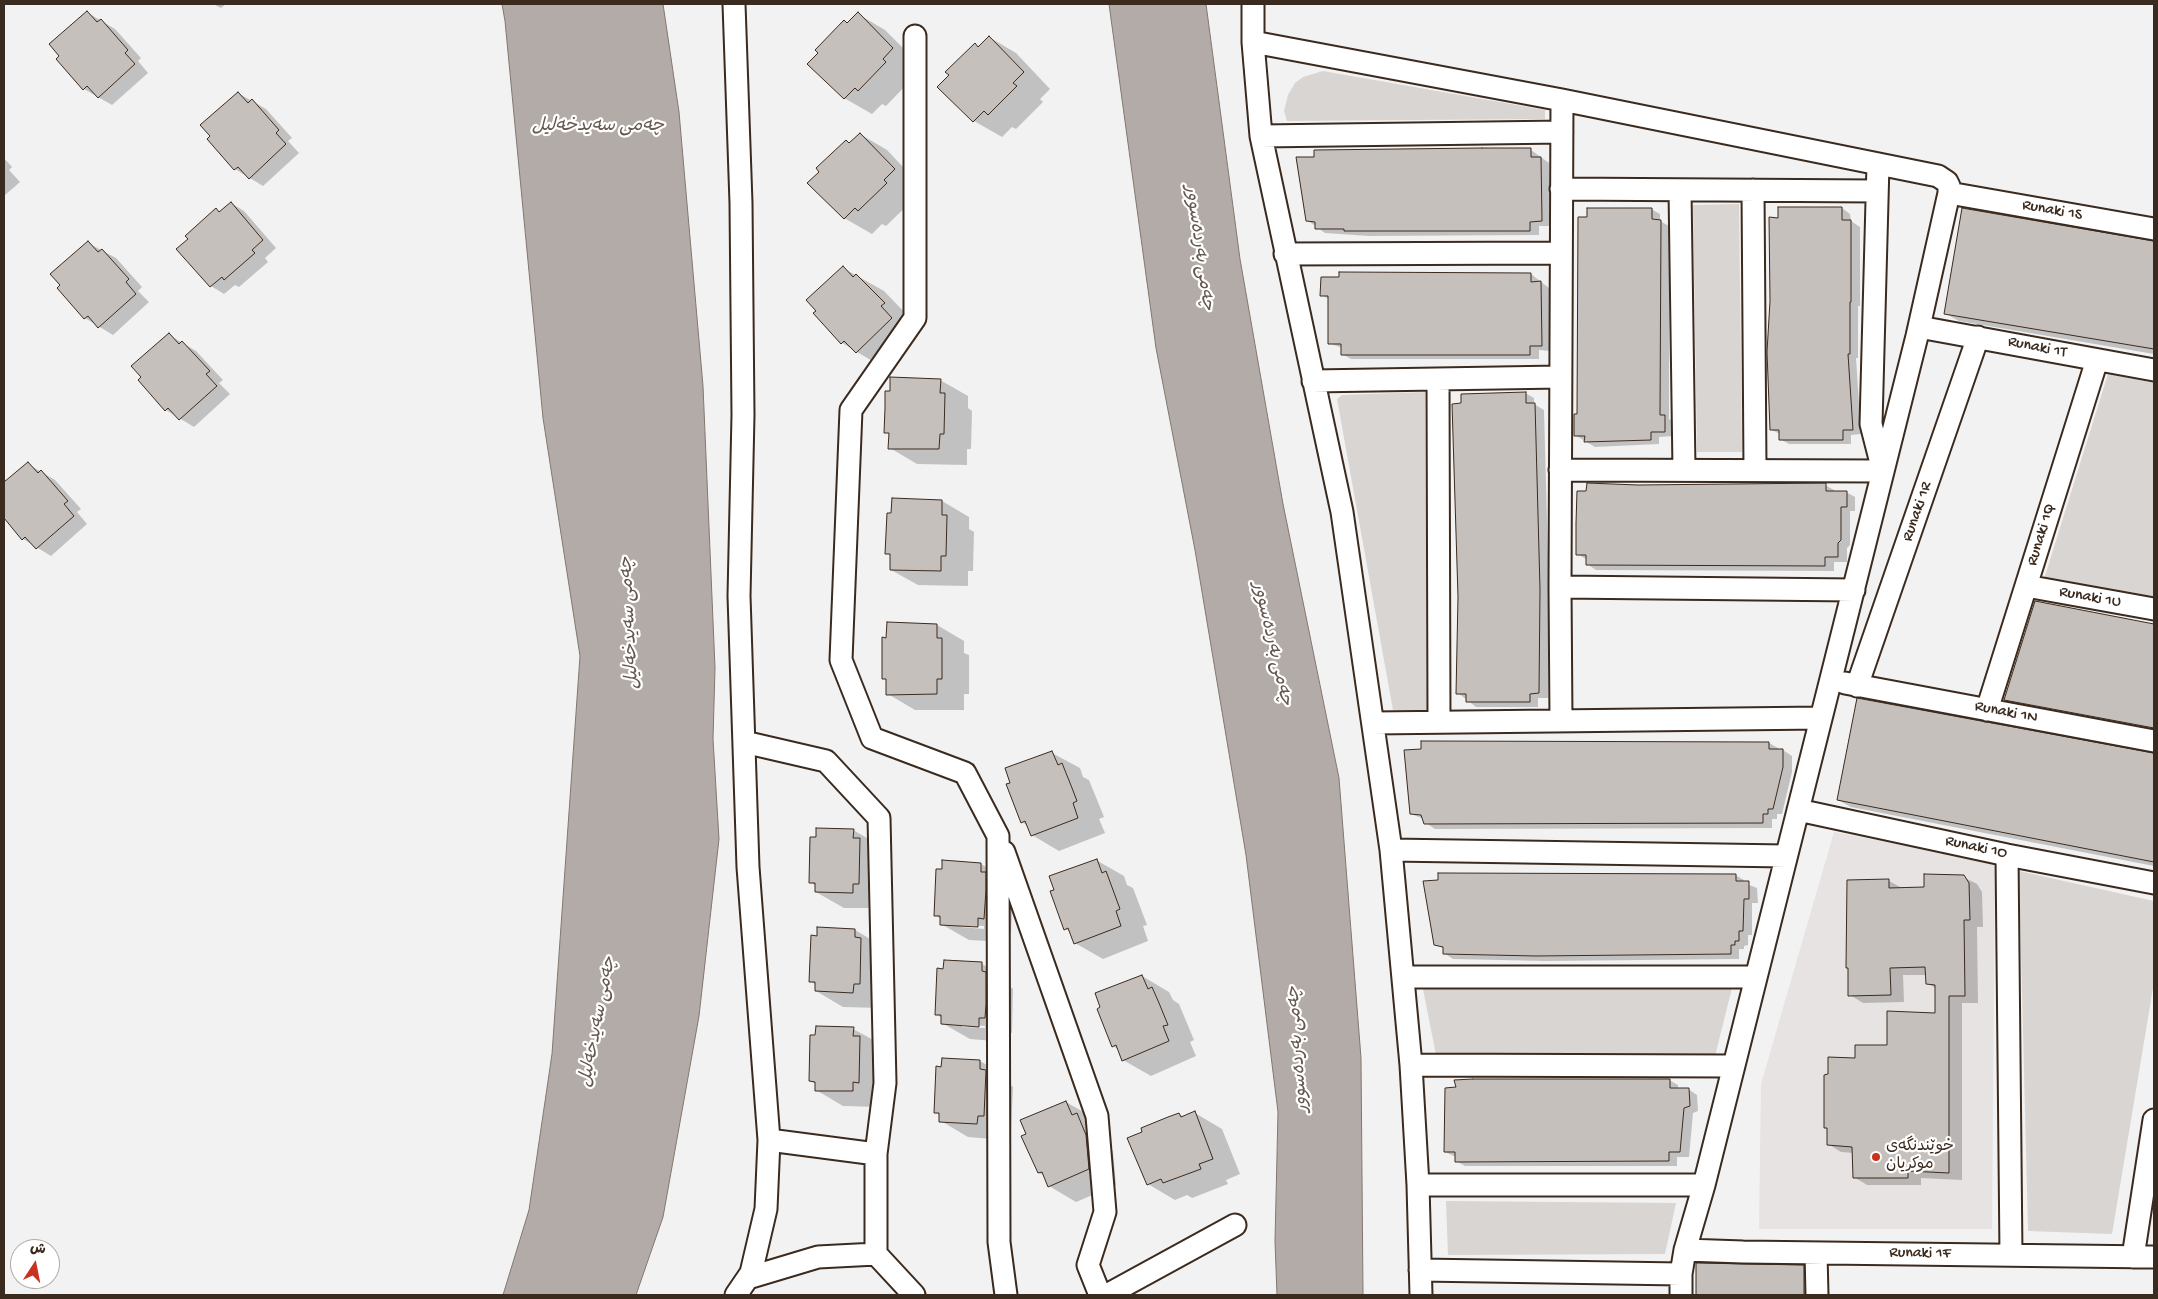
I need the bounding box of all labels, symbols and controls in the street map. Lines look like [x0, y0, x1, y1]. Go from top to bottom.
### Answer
water label: چەمی سەیدخەلیل [532, 116, 664, 138]
water label: چەمی بەردەسوور [1179, 184, 1217, 312]
street label: Runaki 1S [2020, 196, 2084, 226]
street label: Runaki 1T [2006, 333, 2068, 363]
street label: Runaki 1R [1899, 480, 1937, 544]
street label: Runaki 1Q [2023, 502, 2061, 568]
water label: چەمی سەیدخەلیل [617, 556, 645, 690]
water label: چەمی بەردەسوور [1246, 580, 1296, 708]
street label: Runaki 1U [2058, 583, 2122, 613]
street label: Runaki 1N [1973, 698, 2039, 728]
street label: Runaki 1O [1943, 832, 2009, 864]
water label: چەمی سەیدخەلیل [576, 955, 622, 1089]
water label: چەمی بەردەسوور [1284, 985, 1314, 1113]
place label: خوێندنگەی موکریان [1886, 1138, 1954, 1176]
marker: خوێندنگەی موکریان [1870, 1151, 1882, 1163]
north arrow [10, 1239, 60, 1289]
text: ش [29, 1240, 47, 1260]
street label: Runaki 1F [1889, 1244, 1951, 1264]

